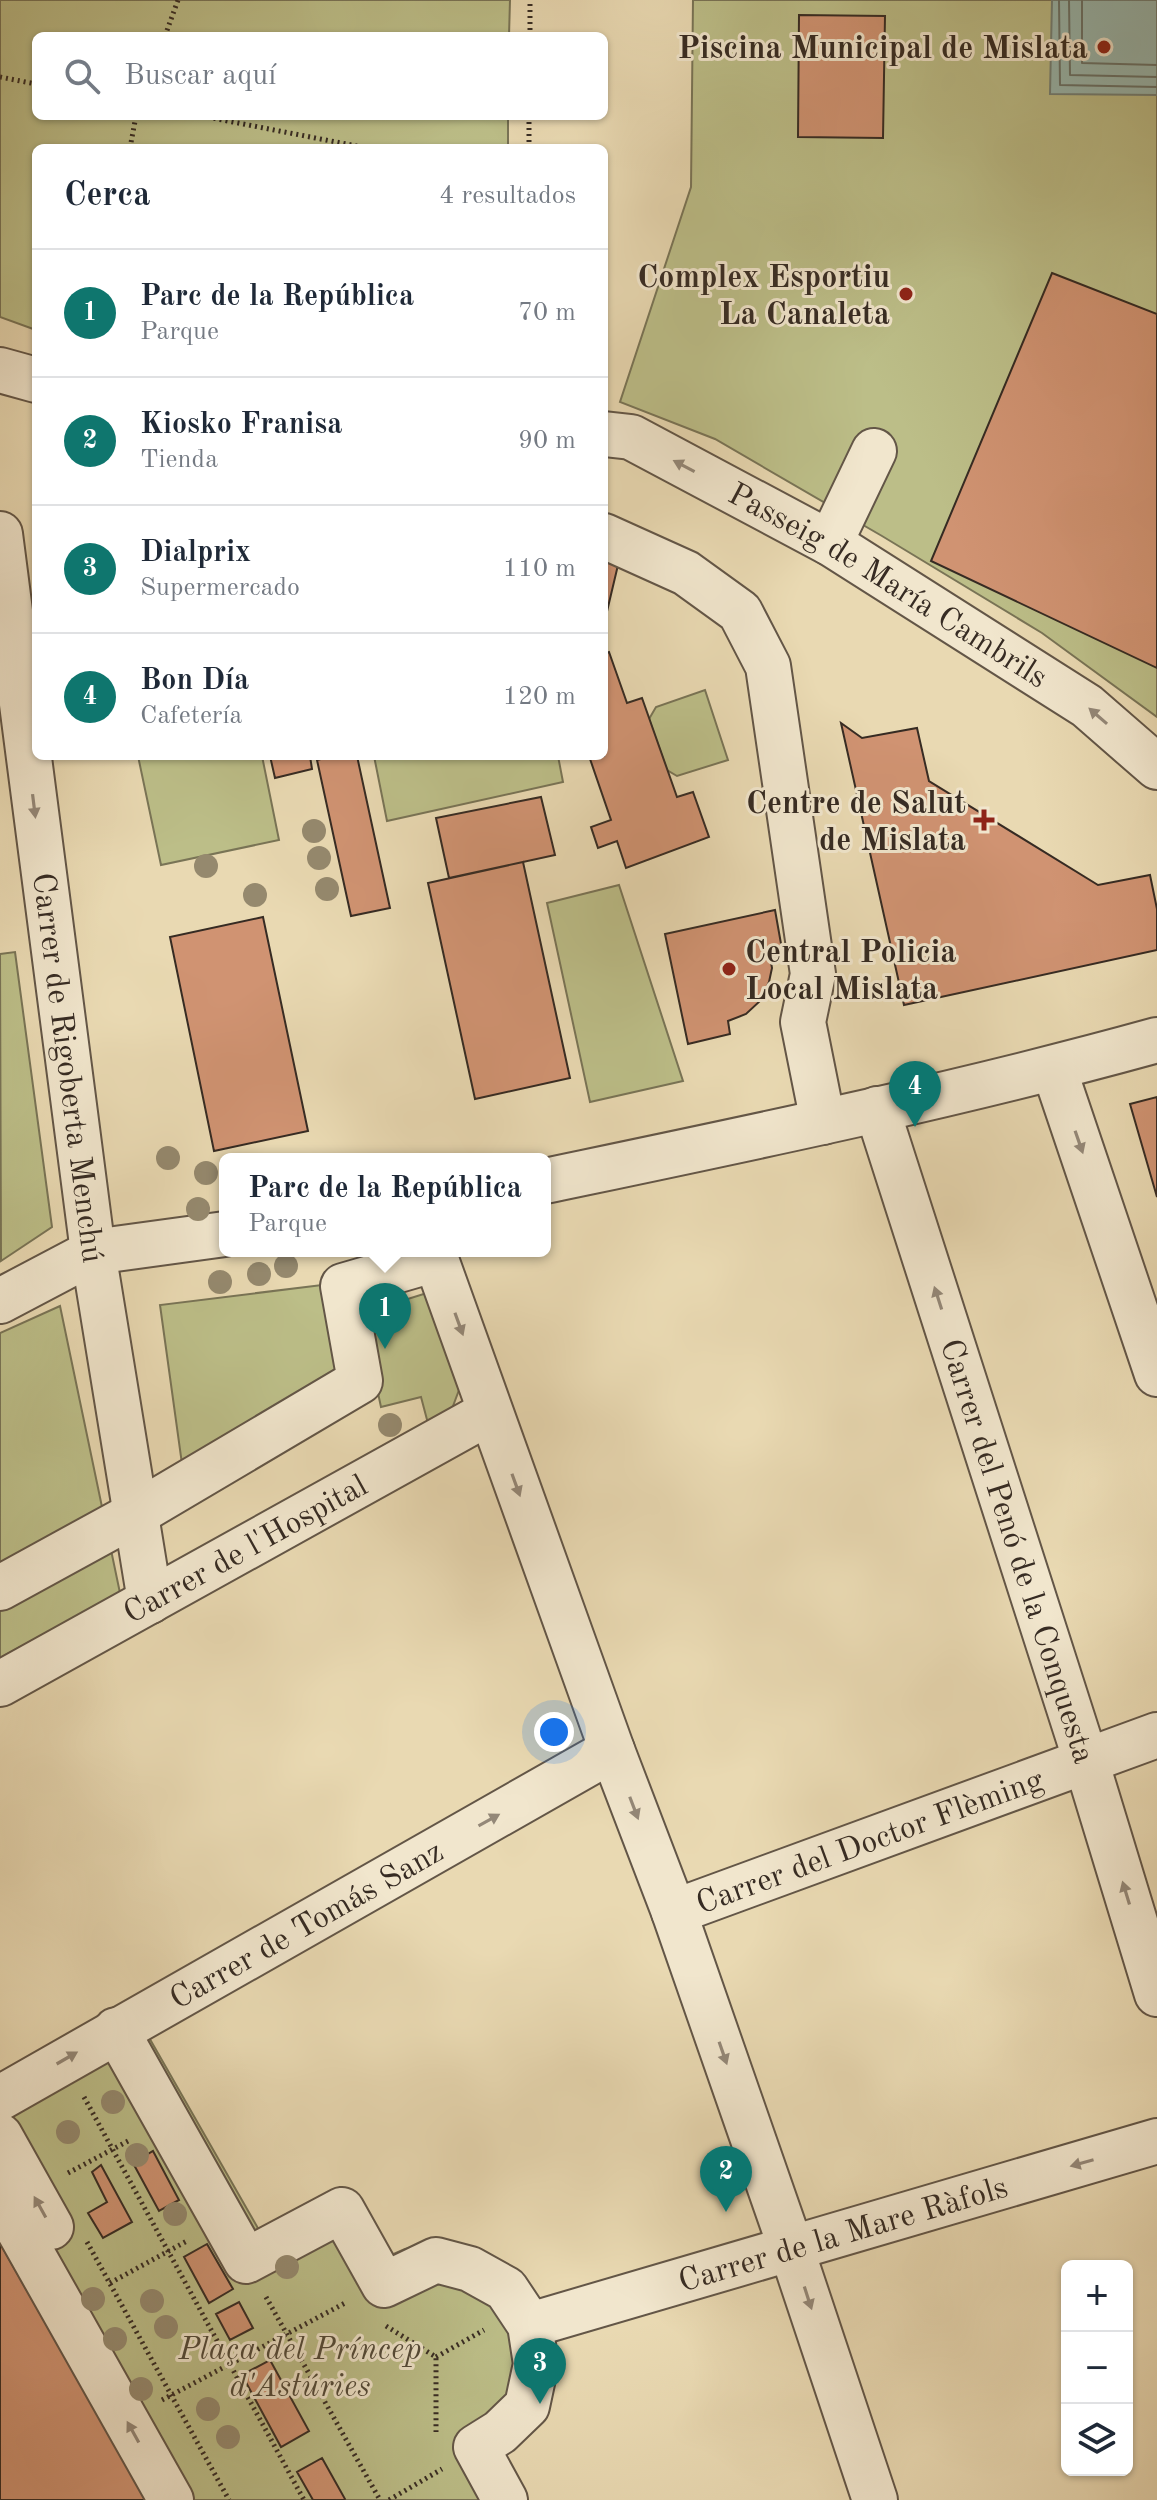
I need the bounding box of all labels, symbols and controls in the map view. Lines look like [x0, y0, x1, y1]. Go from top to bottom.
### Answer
search box [32, 32, 608, 120]
place label: Piscina Municipal de Mislata [678, 34, 1088, 66]
marker: Piscina Municipal de Mislata [1095, 38, 1113, 56]
icon: search [60, 54, 104, 98]
text: Buscar aquí [124, 61, 276, 91]
text: Cerca [64, 179, 150, 213]
text: 4 resultados [439, 183, 576, 209]
place label: Complex Esportiu La Canaleta [637, 263, 890, 332]
text: Parc de la República [140, 282, 414, 312]
marker: Complex Esportiu La Canaleta [897, 285, 915, 303]
text: 1 [82, 300, 98, 326]
text: 70 m [518, 300, 576, 326]
text: Parque [140, 319, 219, 345]
text: Kiosko Franisa [140, 410, 342, 440]
text: 2 [82, 428, 98, 454]
text: 90 m [518, 428, 576, 454]
text: Tienda [140, 447, 218, 473]
one-way arrow [673, 459, 696, 472]
street label: Passeig de María Cambrils [722, 479, 1052, 695]
text: Dialprix [140, 538, 251, 568]
text: 3 [82, 556, 98, 582]
text: 110 m [503, 556, 576, 582]
text: Supermercado [140, 575, 300, 601]
text: Bon Día [140, 666, 249, 696]
text: 4 [82, 684, 98, 710]
text: 120 m [503, 684, 576, 710]
text: Cafetería [140, 703, 242, 729]
one-way arrow [1088, 708, 1108, 725]
place label: Centre de Salut de Mislata [746, 789, 966, 858]
one-way arrow [28, 794, 41, 819]
marker: Centre de Salut de Mislata [973, 809, 995, 831]
street label: Carrer de Rigoberta Menchú [25, 871, 108, 1265]
place label: Central Policia Local Mislata [745, 938, 957, 1007]
marker: Central Policia Local Mislata [720, 960, 738, 978]
pin: 4 [889, 1061, 941, 1127]
one-way arrow [1073, 1131, 1085, 1155]
popup [219, 1153, 551, 1257]
text: Parc de la República [248, 1174, 522, 1204]
text: Parque [248, 1211, 327, 1237]
pin: 1 [359, 1283, 411, 1349]
one-way arrow [931, 1286, 943, 1310]
one-way arrow [454, 1313, 466, 1337]
street label: Carrer del Penó de la Conquesta [933, 1336, 1099, 1768]
street label: Carrer de l'Hospital [119, 1471, 373, 1631]
one-way arrow [511, 1473, 523, 1497]
your location [534, 1712, 574, 1752]
street label: Carrer del Doctor Flèming [693, 1765, 1048, 1921]
one-way arrow [628, 1796, 641, 1820]
one-way arrow [477, 1813, 500, 1827]
street label: Carrer de Tomás Sanz [165, 1836, 449, 2017]
one-way arrow [1119, 1880, 1132, 1904]
one-way arrow [717, 2041, 729, 2065]
one-way arrow [56, 2051, 78, 2065]
pin: 2 [700, 2146, 752, 2212]
one-way arrow [1070, 2157, 1094, 2170]
street label: Carrer de la Mare Ràfols [675, 2173, 1012, 2299]
one-way arrow [33, 2196, 47, 2218]
map controls [1061, 2260, 1133, 2476]
button: + [1061, 2260, 1133, 2332]
one-way arrow [802, 2287, 815, 2311]
button: − [1061, 2332, 1133, 2404]
park label: Plaça del Príncep d'Astúries [177, 2335, 422, 2404]
pin: 3 [514, 2338, 566, 2404]
button: layers [1061, 2404, 1133, 2476]
one-way arrow [126, 2421, 140, 2443]

